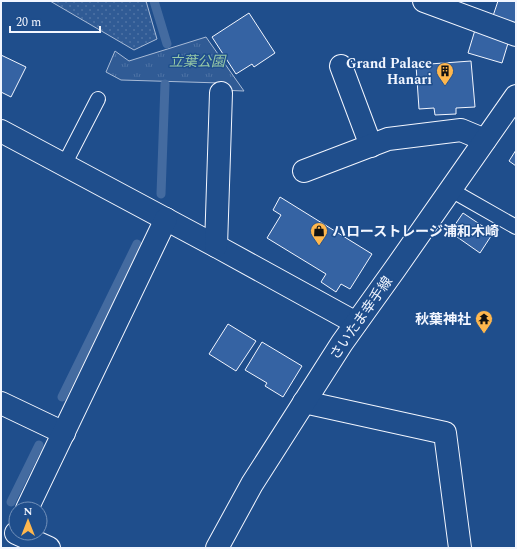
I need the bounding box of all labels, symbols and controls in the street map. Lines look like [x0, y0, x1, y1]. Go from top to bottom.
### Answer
scale bar [10, 8, 100, 34]
text: 20 m [16, 13, 41, 32]
park label: 立葉公園 [169, 51, 227, 72]
place label: Grand Palace Hanari [346, 53, 432, 90]
building icon: Grand Palace Hanari [435, 61, 455, 86]
shop icon: ハローストレージ浦和木崎 [309, 221, 329, 246]
place label: ハローストレージ浦和木崎 [332, 221, 499, 242]
street label: さいたま幸手線 [324, 272, 398, 364]
place label: 秋葉神社 [415, 309, 471, 330]
temple icon: 秋葉神社 [474, 309, 494, 334]
north arrow [8, 501, 48, 541]
text: N [24, 503, 33, 520]

